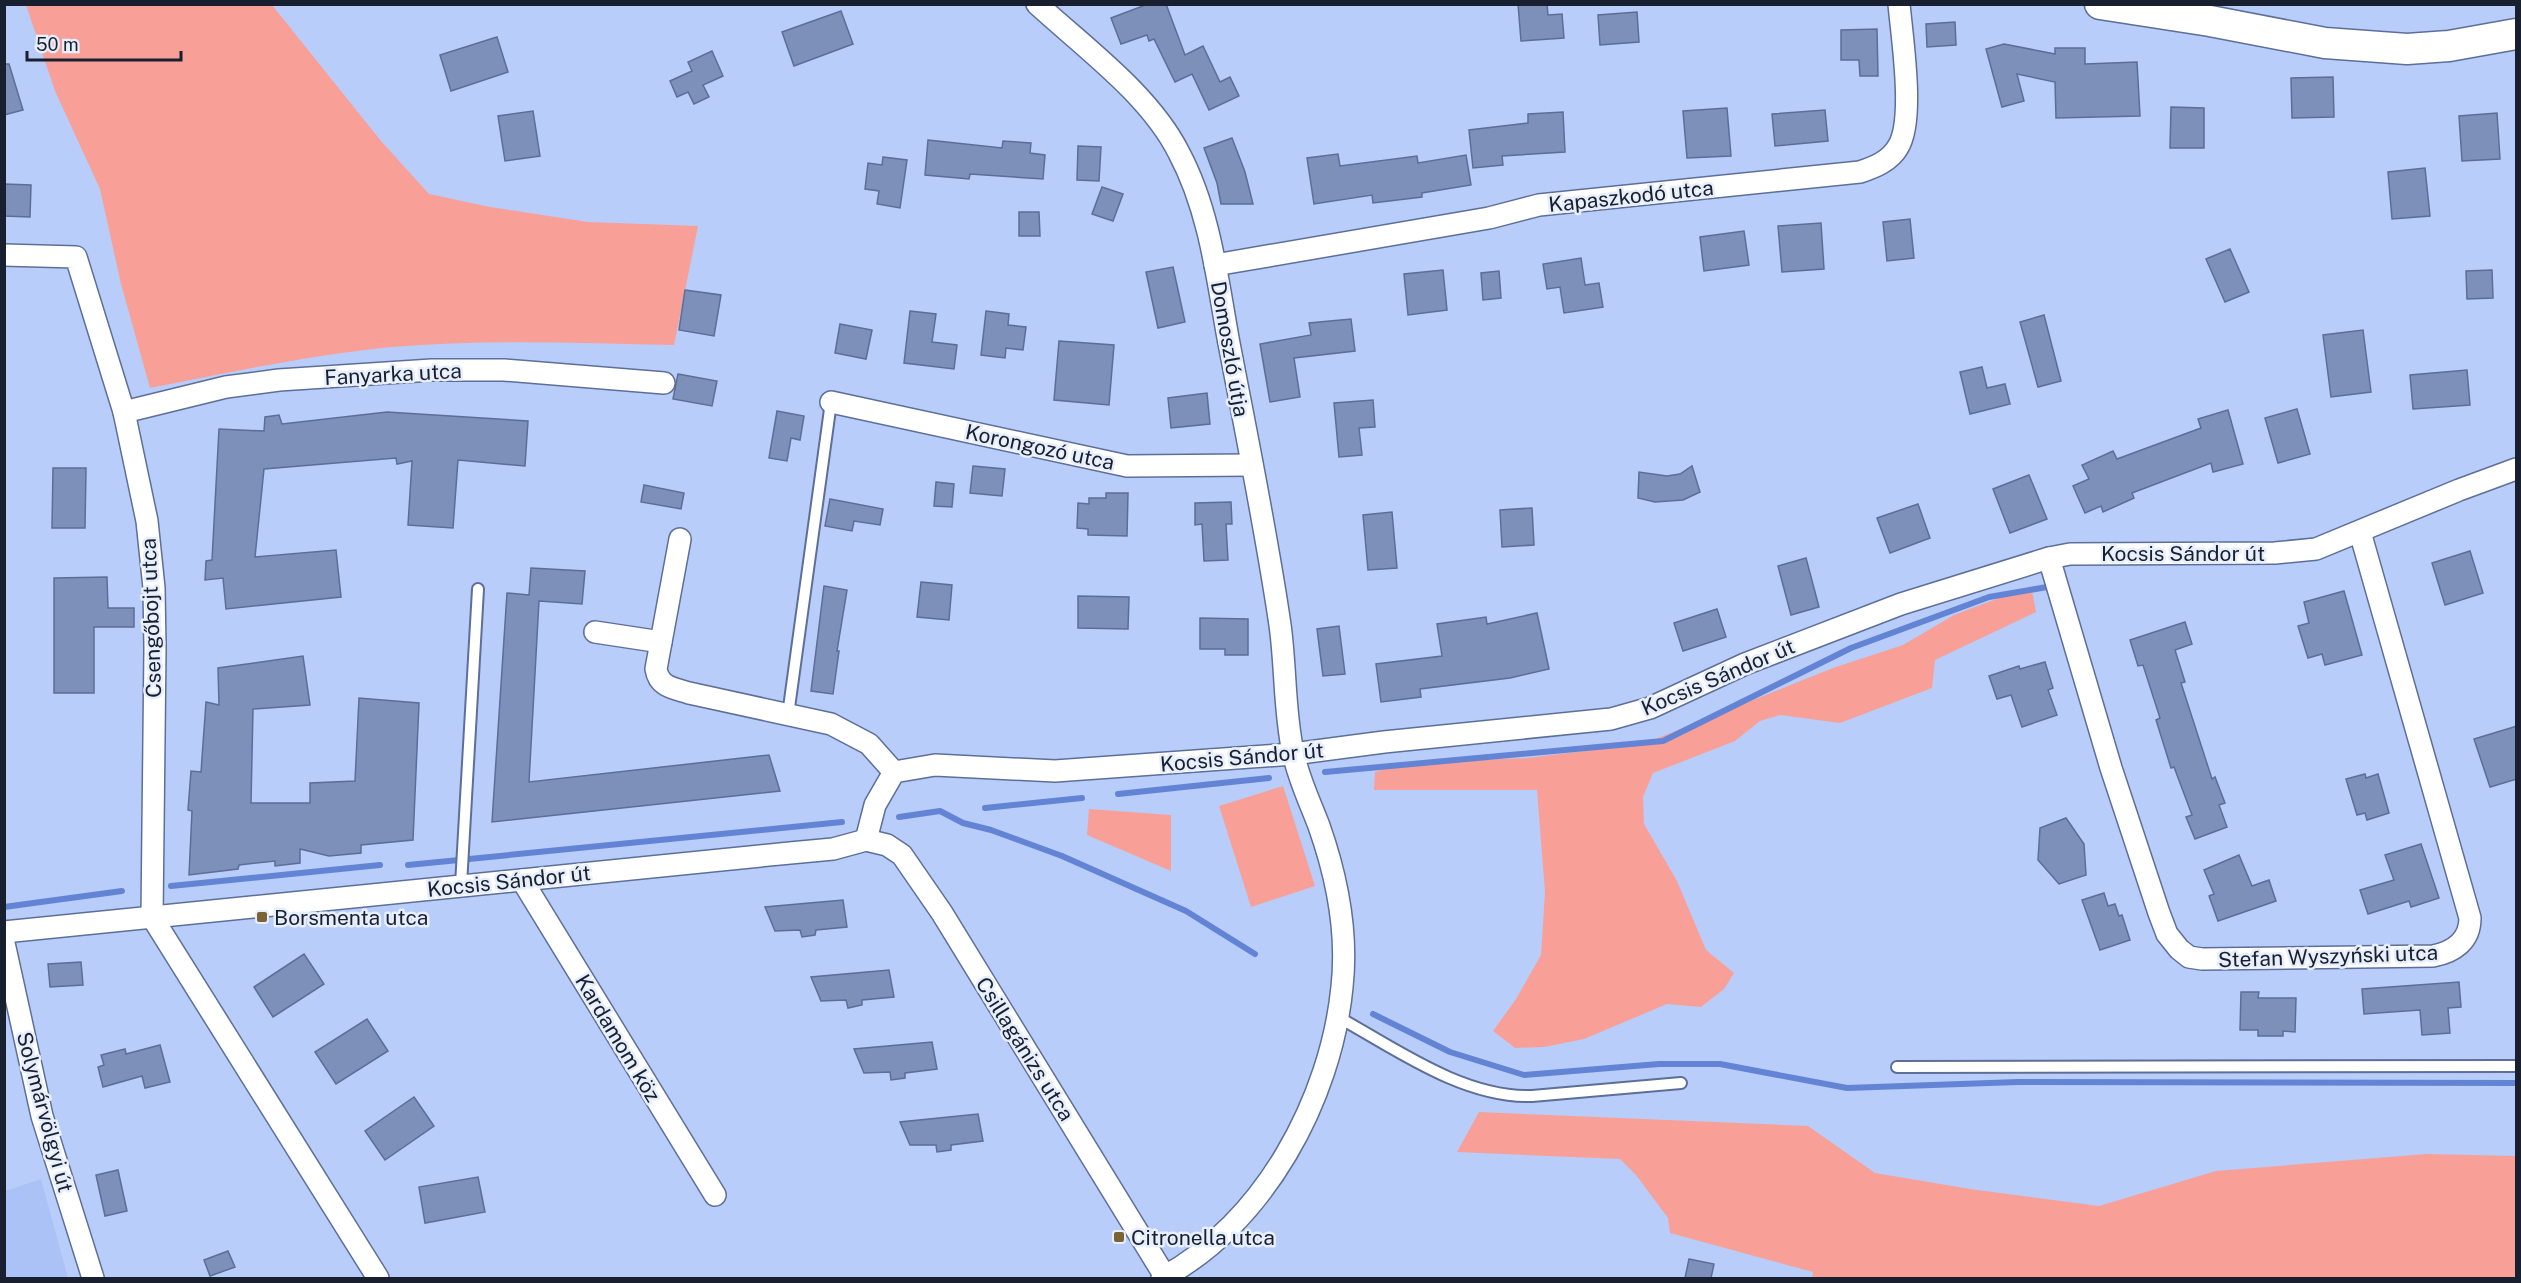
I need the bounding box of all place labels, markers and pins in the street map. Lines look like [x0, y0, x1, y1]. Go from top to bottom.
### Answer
place label: Borsmenta utca [274, 905, 428, 930]
marker: Borsmenta utca [255, 910, 269, 924]
place label: Citronella utca [1131, 1225, 1275, 1250]
marker: Citronella utca [1112, 1230, 1126, 1244]

